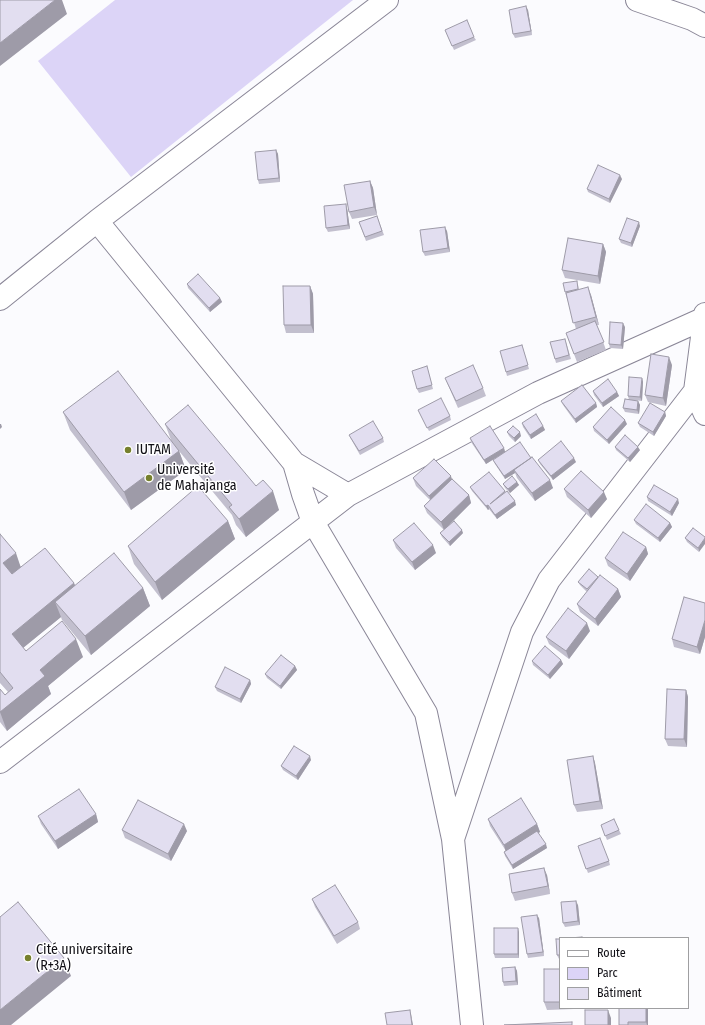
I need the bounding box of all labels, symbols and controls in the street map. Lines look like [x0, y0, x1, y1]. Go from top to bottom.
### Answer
place label: IUTAM [136, 442, 171, 458]
marker: IUTAM [123, 445, 133, 455]
place label: Université de Mahajanga [157, 462, 237, 494]
marker: Université de Mahajanga [144, 473, 154, 483]
legend [559, 937, 689, 1009]
place label: Cité universitaire (R+3A) [36, 942, 133, 974]
text: Route [597, 946, 626, 960]
marker: Cité universitaire (R+3A) [23, 953, 33, 963]
text: Parc [597, 966, 618, 980]
text: Bâtiment [597, 986, 642, 1000]

